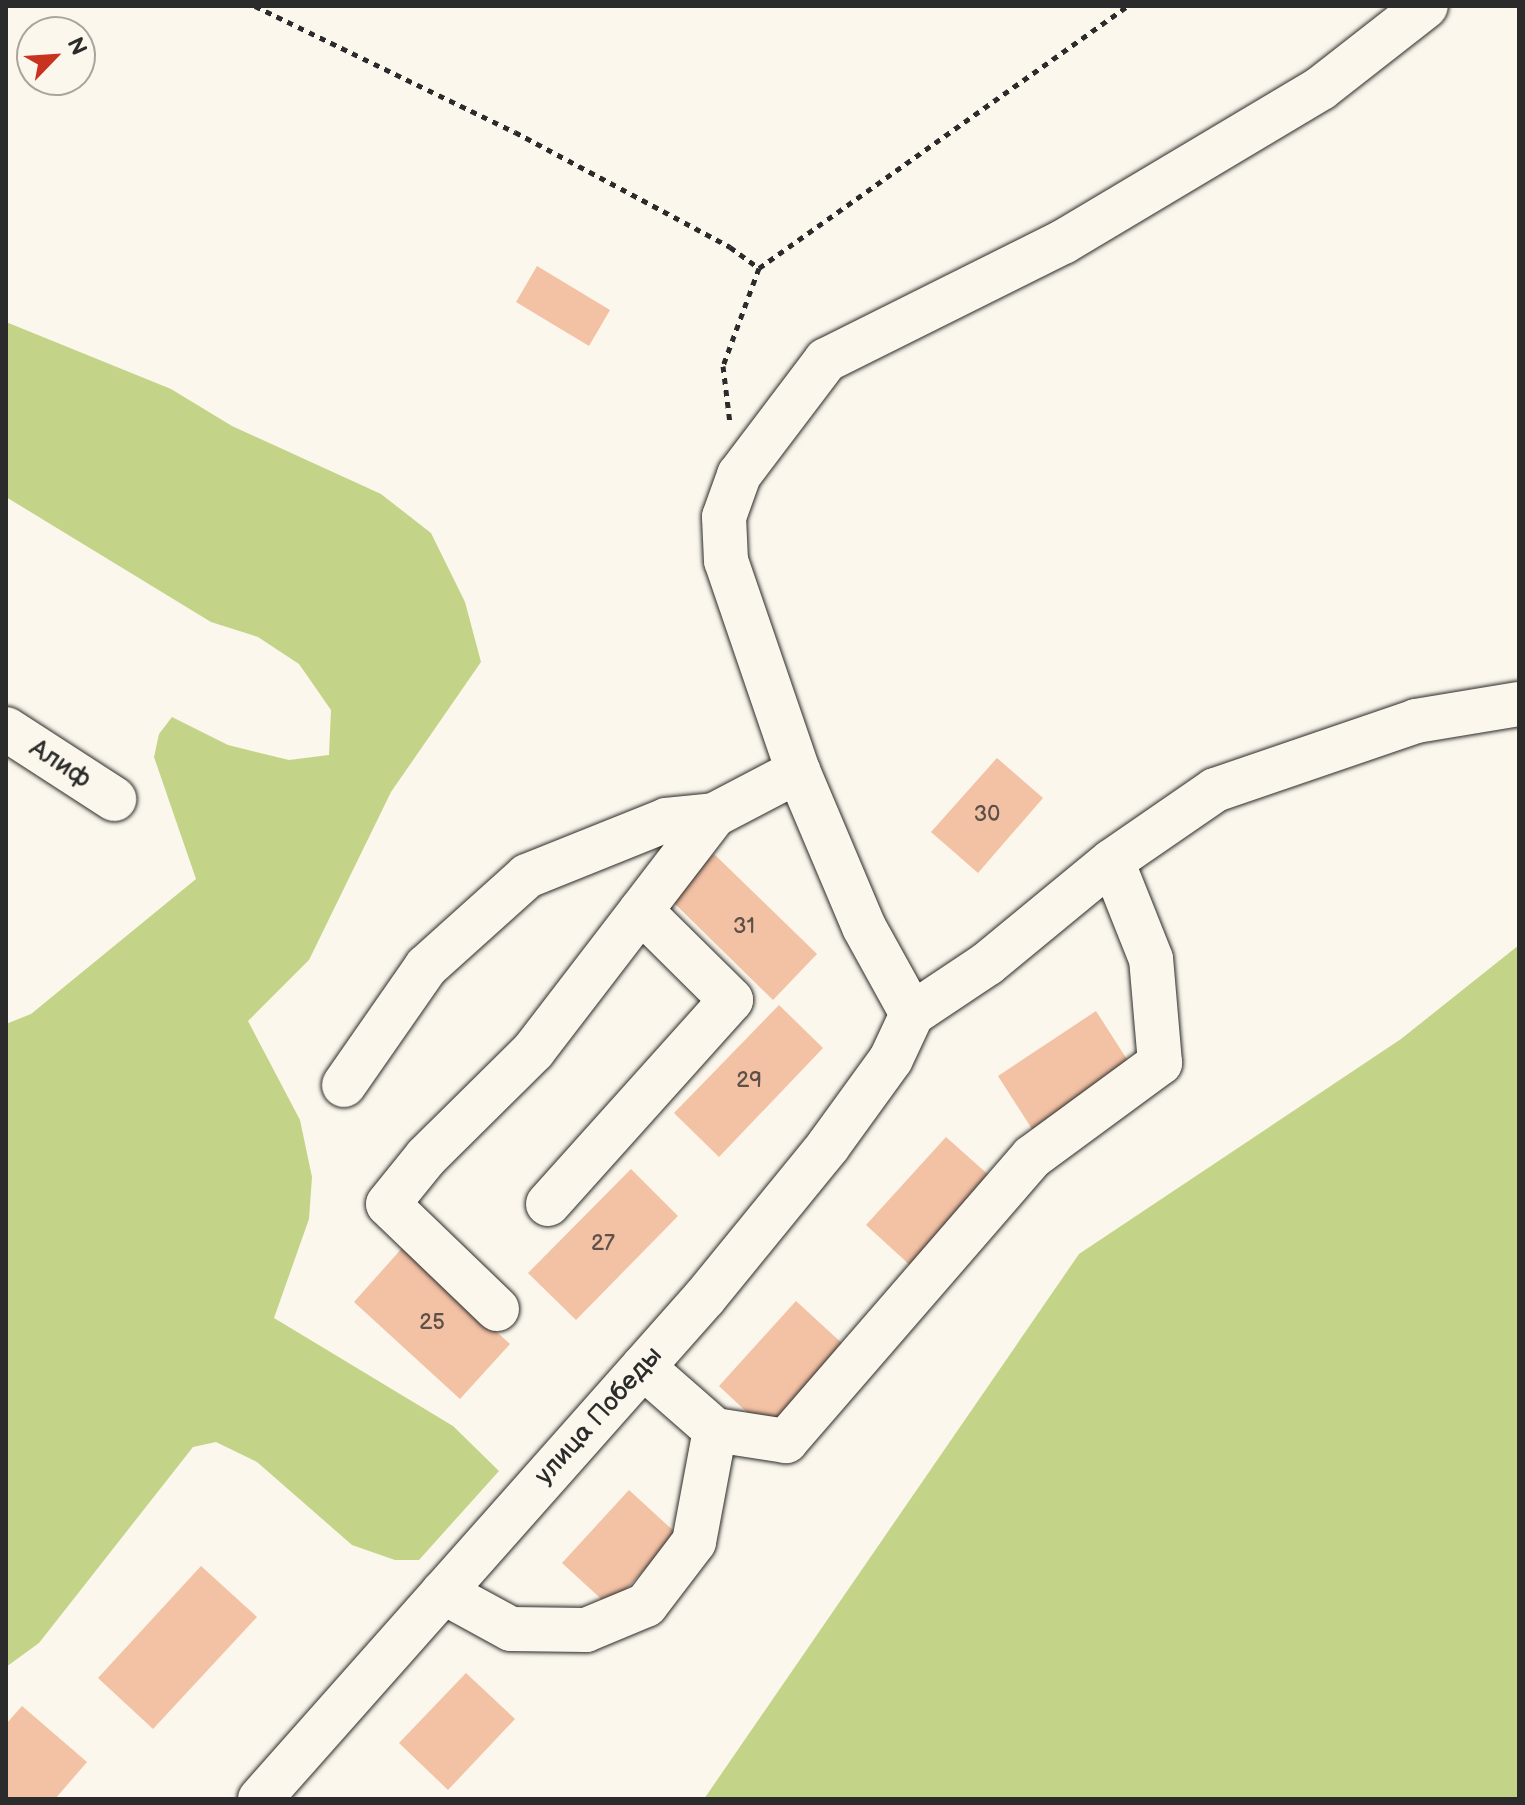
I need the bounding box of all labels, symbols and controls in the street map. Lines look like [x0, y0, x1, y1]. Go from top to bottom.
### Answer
north arrow [16, 16, 96, 96]
text: N [61, 33, 92, 60]
street label: Алиф [23, 733, 97, 795]
house number: 30 [974, 802, 1000, 828]
house number: 31 [733, 914, 755, 940]
house number: 29 [736, 1068, 762, 1094]
house number: 27 [591, 1231, 615, 1257]
house number: 25 [419, 1310, 445, 1336]
street label: улица Победы [529, 1340, 669, 1492]

